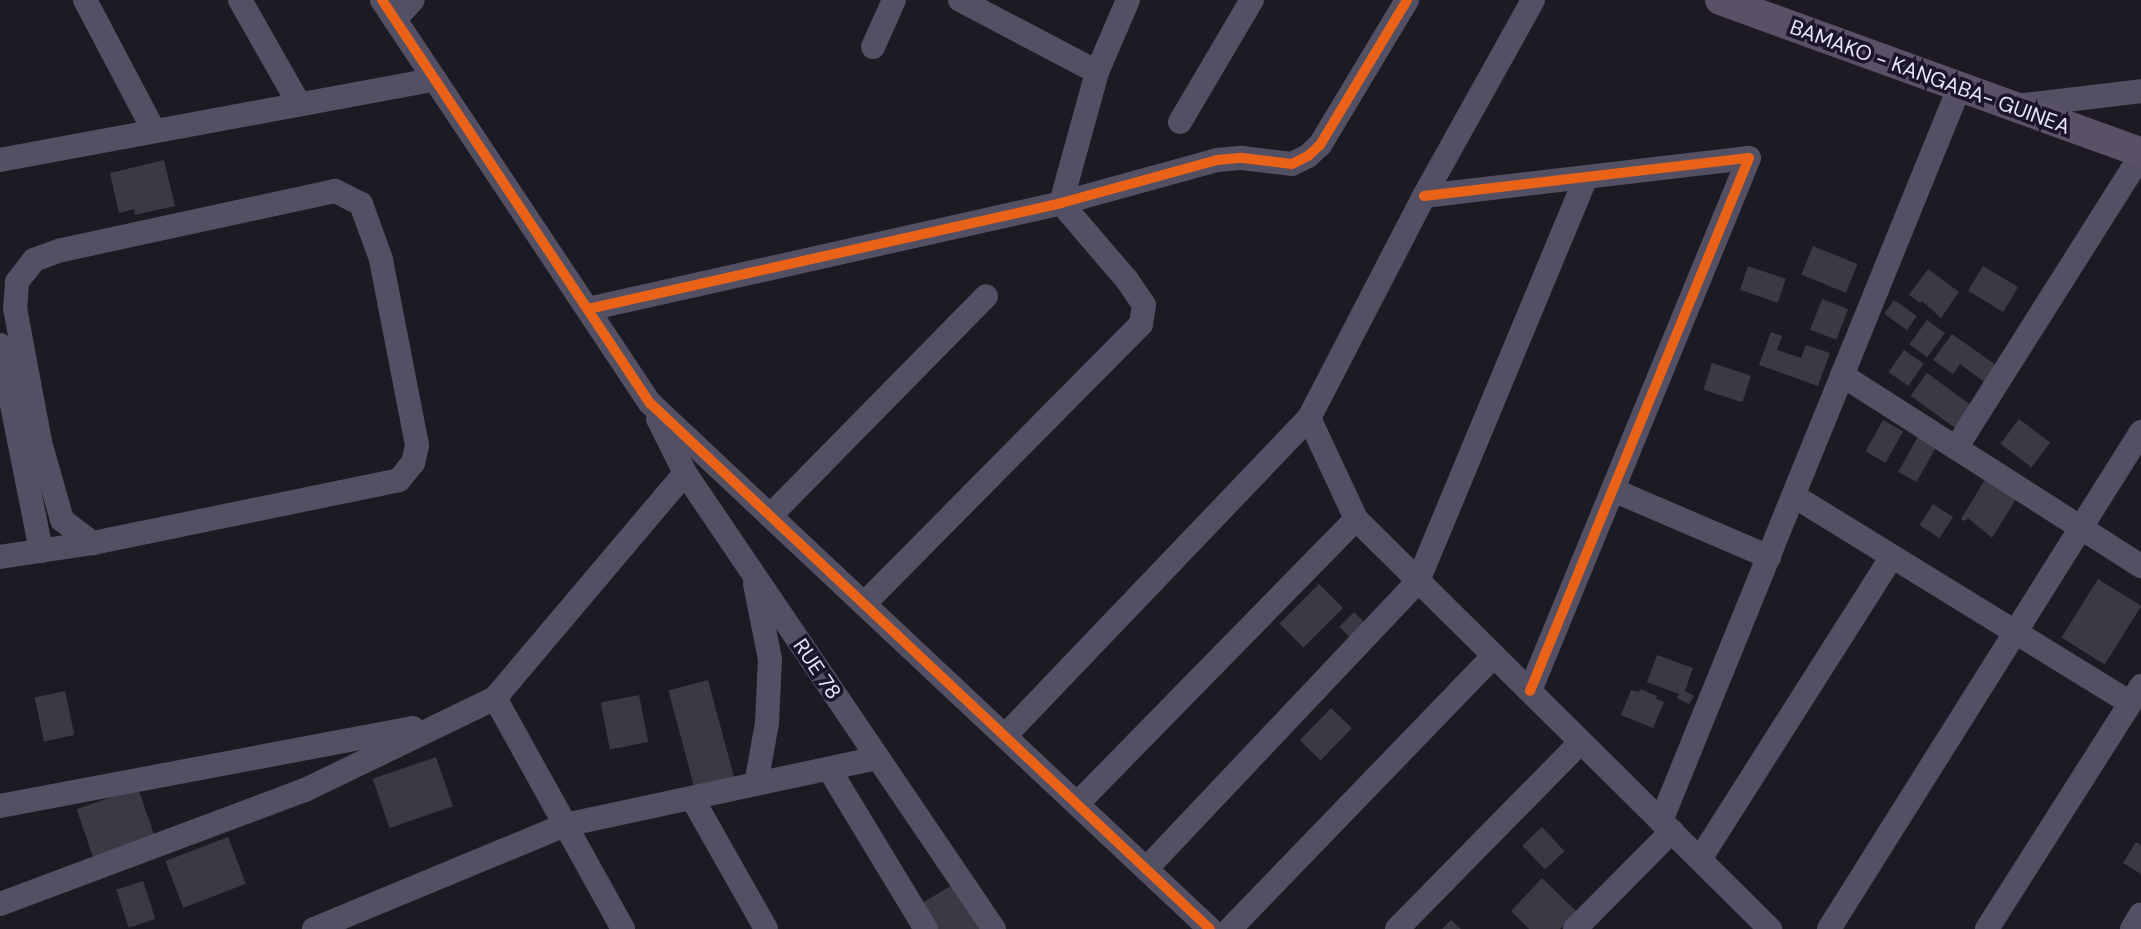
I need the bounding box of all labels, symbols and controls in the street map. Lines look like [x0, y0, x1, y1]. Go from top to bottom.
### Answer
street label: BAMAKO - KANGABA- GUINEA [1786, 14, 2074, 140]
street label: RUE 78 [788, 634, 846, 704]

